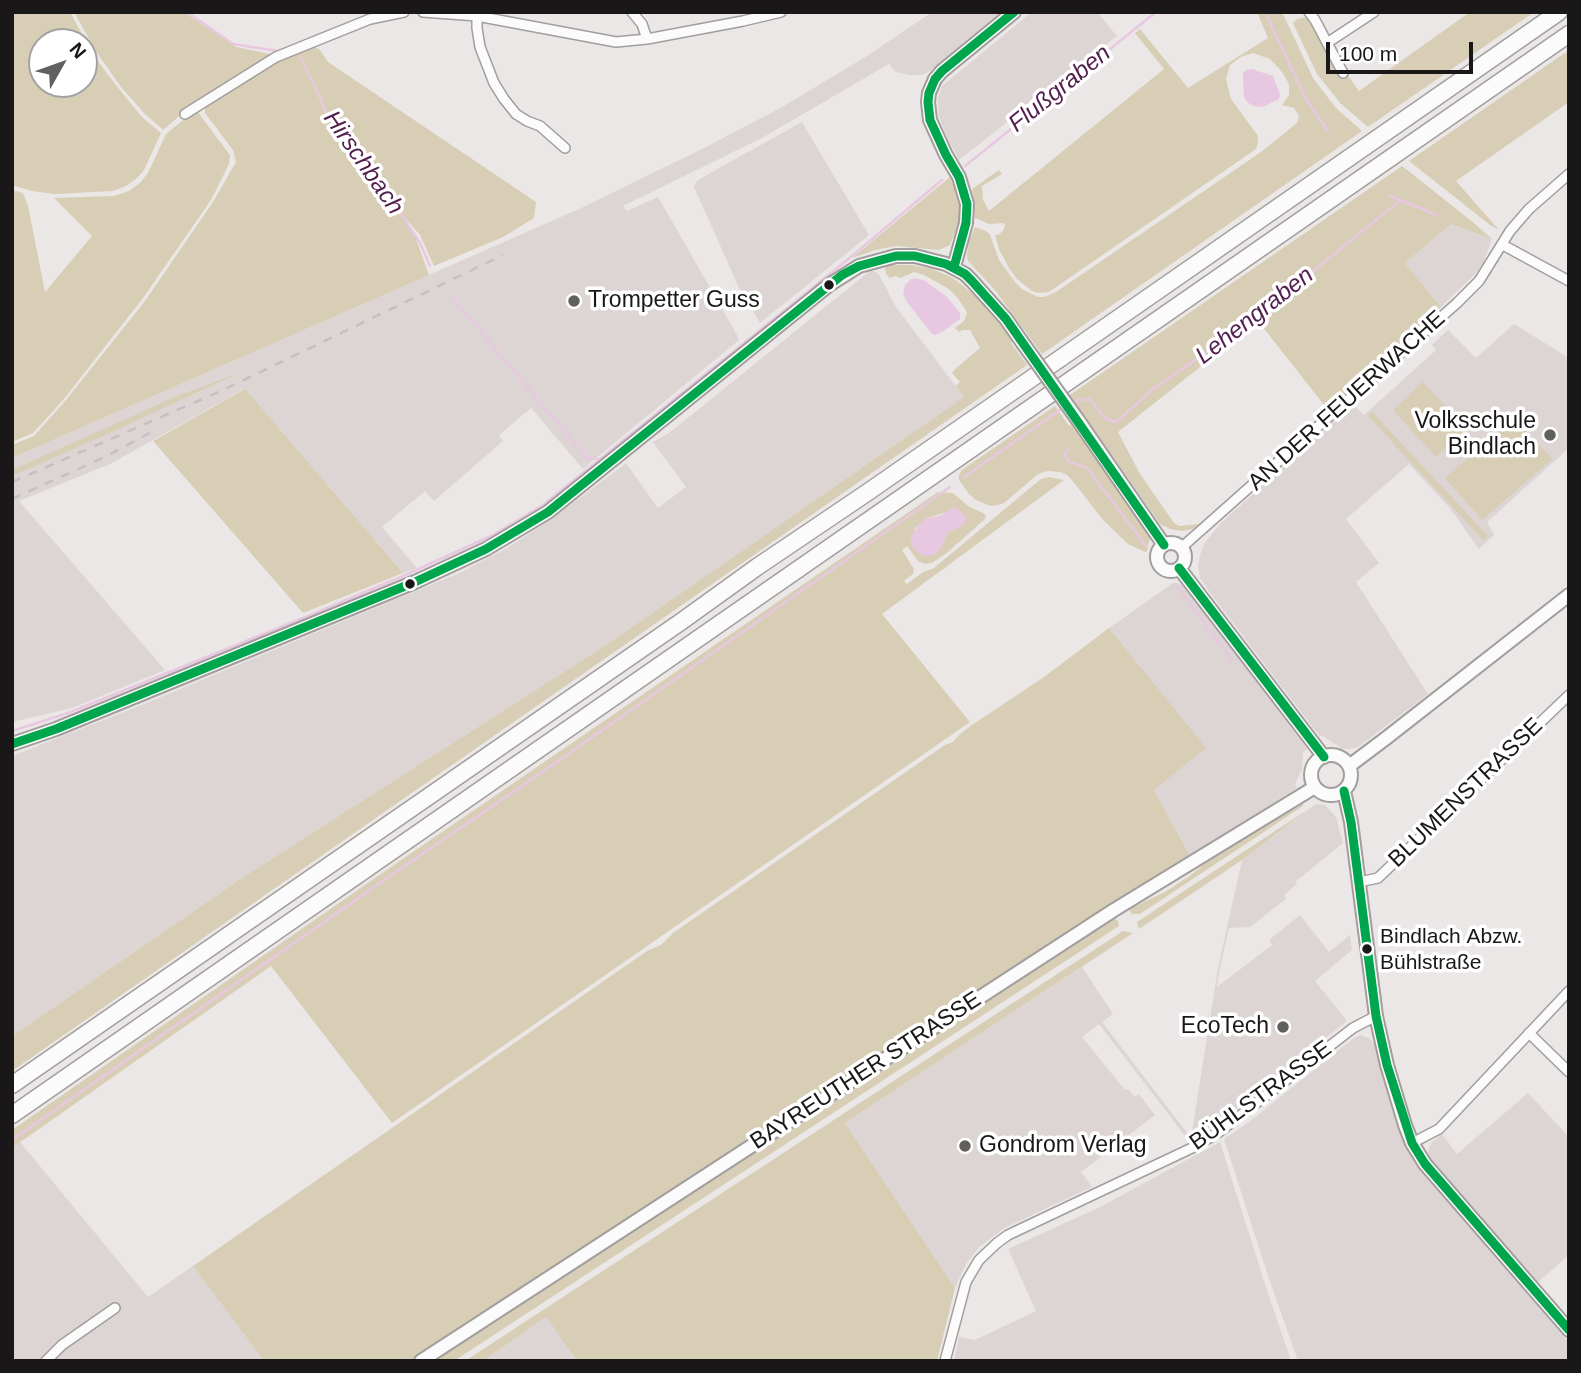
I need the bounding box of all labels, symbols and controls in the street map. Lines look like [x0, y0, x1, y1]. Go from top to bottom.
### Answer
north arrow [28, 28, 98, 98]
scale bar [1329, 28, 1476, 72]
text: N [65, 38, 90, 62]
water label: Flußgraben [1003, 39, 1117, 139]
text: 100 m [1339, 42, 1397, 65]
water label: Hirschbach [317, 106, 409, 220]
water label: Lehengraben [1190, 261, 1320, 371]
unlabelled marker [822, 278, 836, 292]
place label: Trompetter Guss [588, 287, 760, 315]
marker: Trompetter Guss [566, 293, 582, 309]
street label: AN DER FEUERWACHE [1243, 305, 1451, 497]
place label: Volksschule Bindlach [1415, 408, 1536, 462]
marker: Volksschule Bindlach [1542, 427, 1558, 443]
unlabelled marker [403, 577, 417, 591]
street label: BLUMENSTRASSE [1383, 712, 1549, 874]
place label: Bindlach Abzw. Bühlstraße [1380, 924, 1522, 974]
marker: Bindlach Abzw. Bühlstraße [1360, 942, 1374, 956]
street label: BAYREUTHER STRASSE [746, 986, 986, 1156]
place label: EcoTech [1181, 1013, 1269, 1041]
marker: EcoTech [1275, 1019, 1291, 1035]
street label: BÜHLSTRASSE [1185, 1035, 1337, 1157]
place label: Gondrom Verlag [979, 1132, 1146, 1160]
marker: Gondrom Verlag [957, 1138, 973, 1154]

